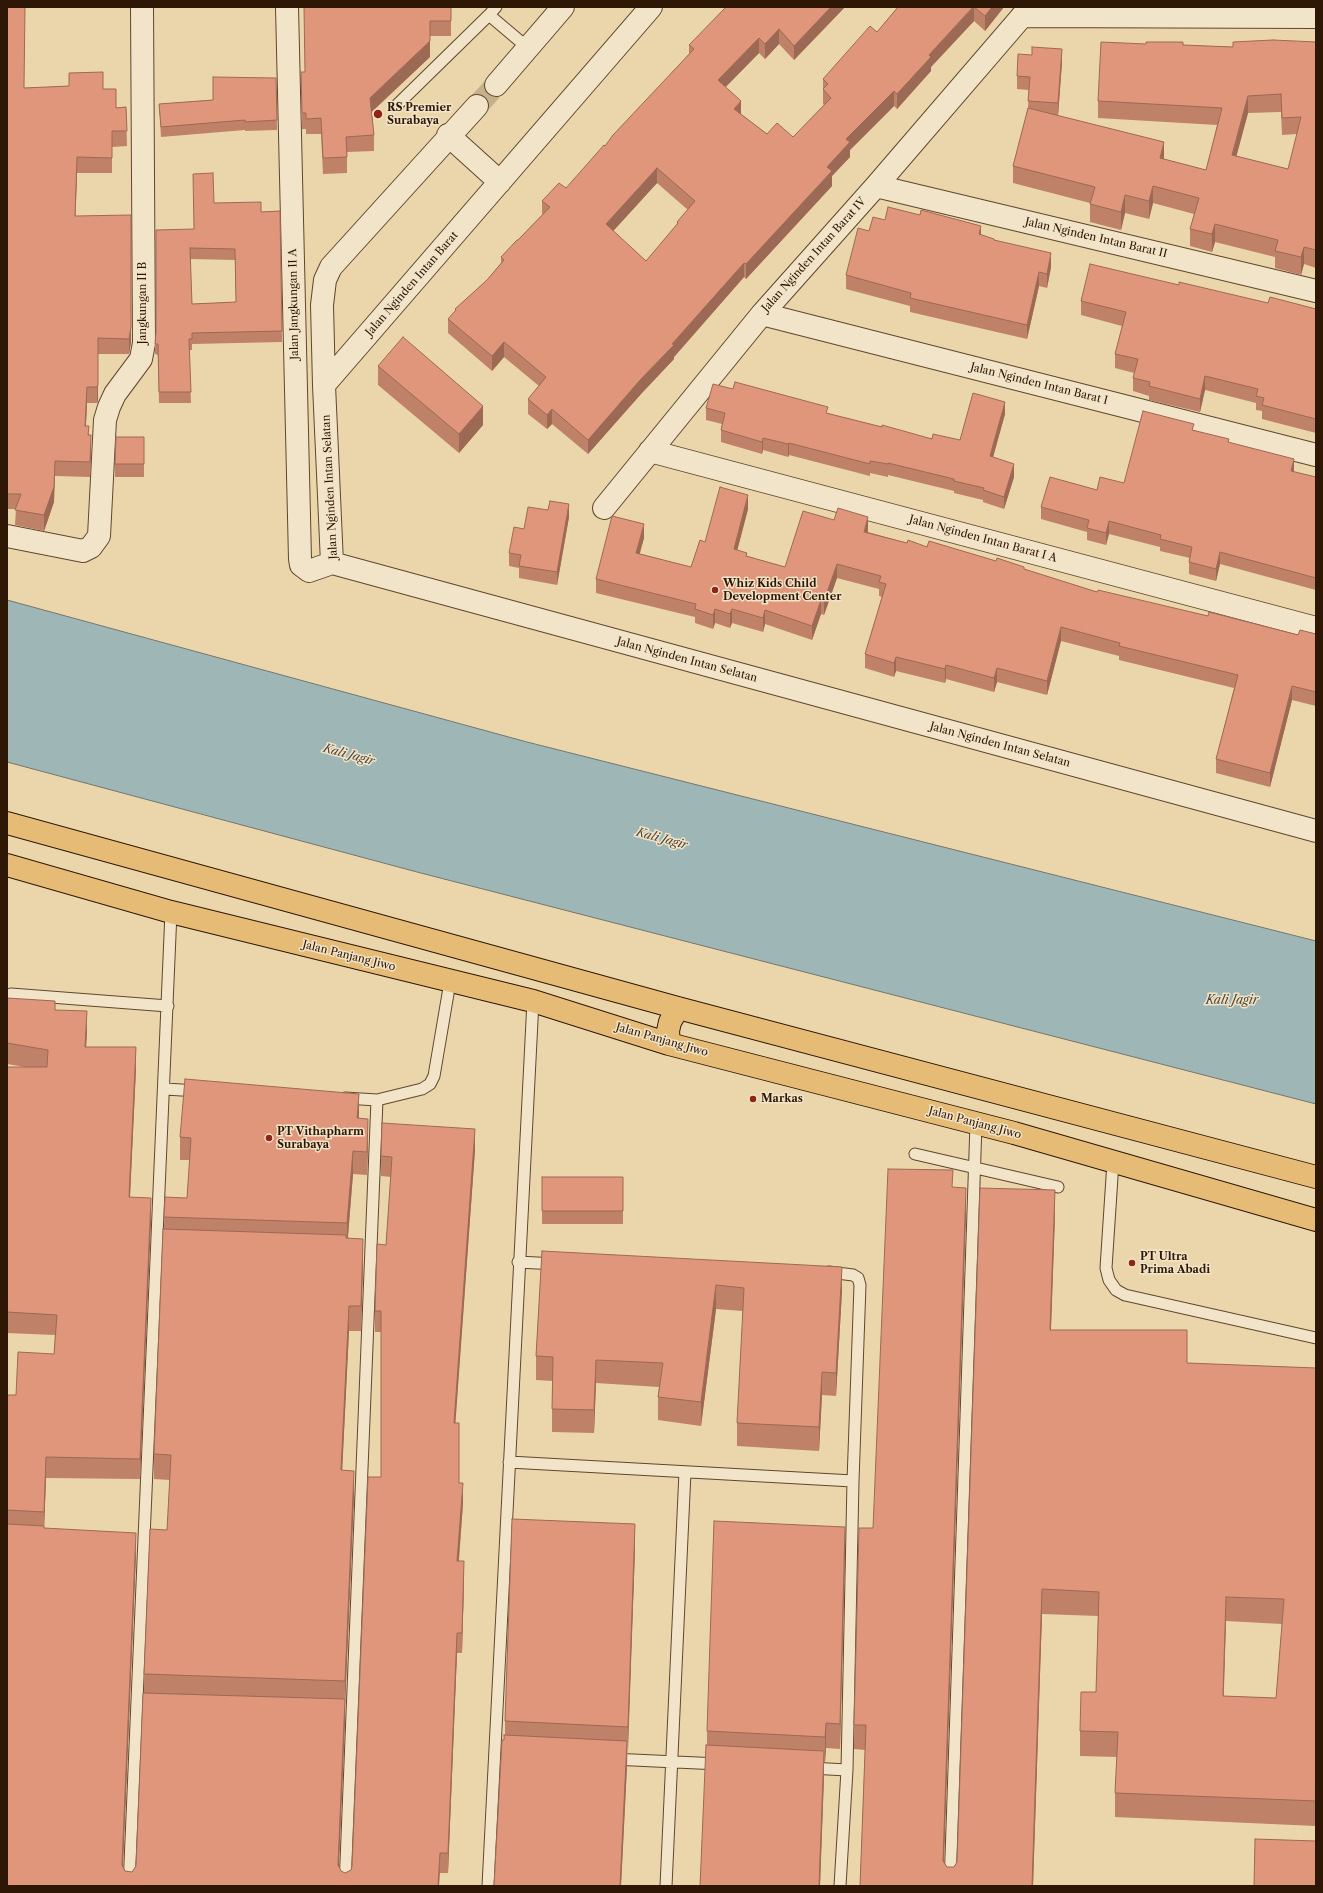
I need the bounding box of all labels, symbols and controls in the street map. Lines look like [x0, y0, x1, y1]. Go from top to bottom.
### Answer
place label: RS Premier Surabaya [387, 101, 451, 127]
marker: RS Premier Surabaya [372, 108, 384, 120]
street label: Jalan Nginden Intan Barat IV [759, 195, 869, 315]
street label: Jalan Nginden Intan Barat II [1024, 215, 1168, 261]
street label: Jalan Nginden Intan Barat [363, 229, 461, 339]
street label: Jalan Jangkungan II A [286, 248, 302, 360]
street label: Jangkungan II B [136, 262, 150, 344]
street label: Jalan Nginden Intan Barat I [969, 361, 1109, 407]
street label: Jalan Nginden Intan Selatan [320, 414, 340, 560]
street label: Jalan Nginden Intan Barat I A [908, 513, 1058, 565]
place label: Whiz Kids Child Development Center [723, 577, 842, 603]
marker: Whiz Kids Child Development Center [710, 585, 720, 595]
street label: Jalan Nginden Intan Selatan [615, 635, 759, 685]
street label: Jalan Nginden Intan Selatan [928, 720, 1072, 770]
water label: Kali Jagir [322, 741, 376, 769]
water label: Kali Jagir [635, 825, 689, 853]
street label: Jalan Panjang Jiwo [301, 938, 397, 974]
water label: Kali Jagir [1206, 994, 1258, 1008]
street label: Jalan Panjang Jiwo [614, 1020, 710, 1060]
place label: Markas [761, 1092, 803, 1106]
marker: Markas [748, 1094, 758, 1104]
street label: Jalan Panjang Jiwo [927, 1104, 1023, 1142]
place label: PT Vithapharm Surabaya [277, 1125, 364, 1151]
marker: PT Vithapharm Surabaya [264, 1133, 274, 1143]
place label: PT Ultra Prima Abadi [1140, 1250, 1210, 1276]
marker: PT Ultra Prima Abadi [1127, 1258, 1137, 1268]

